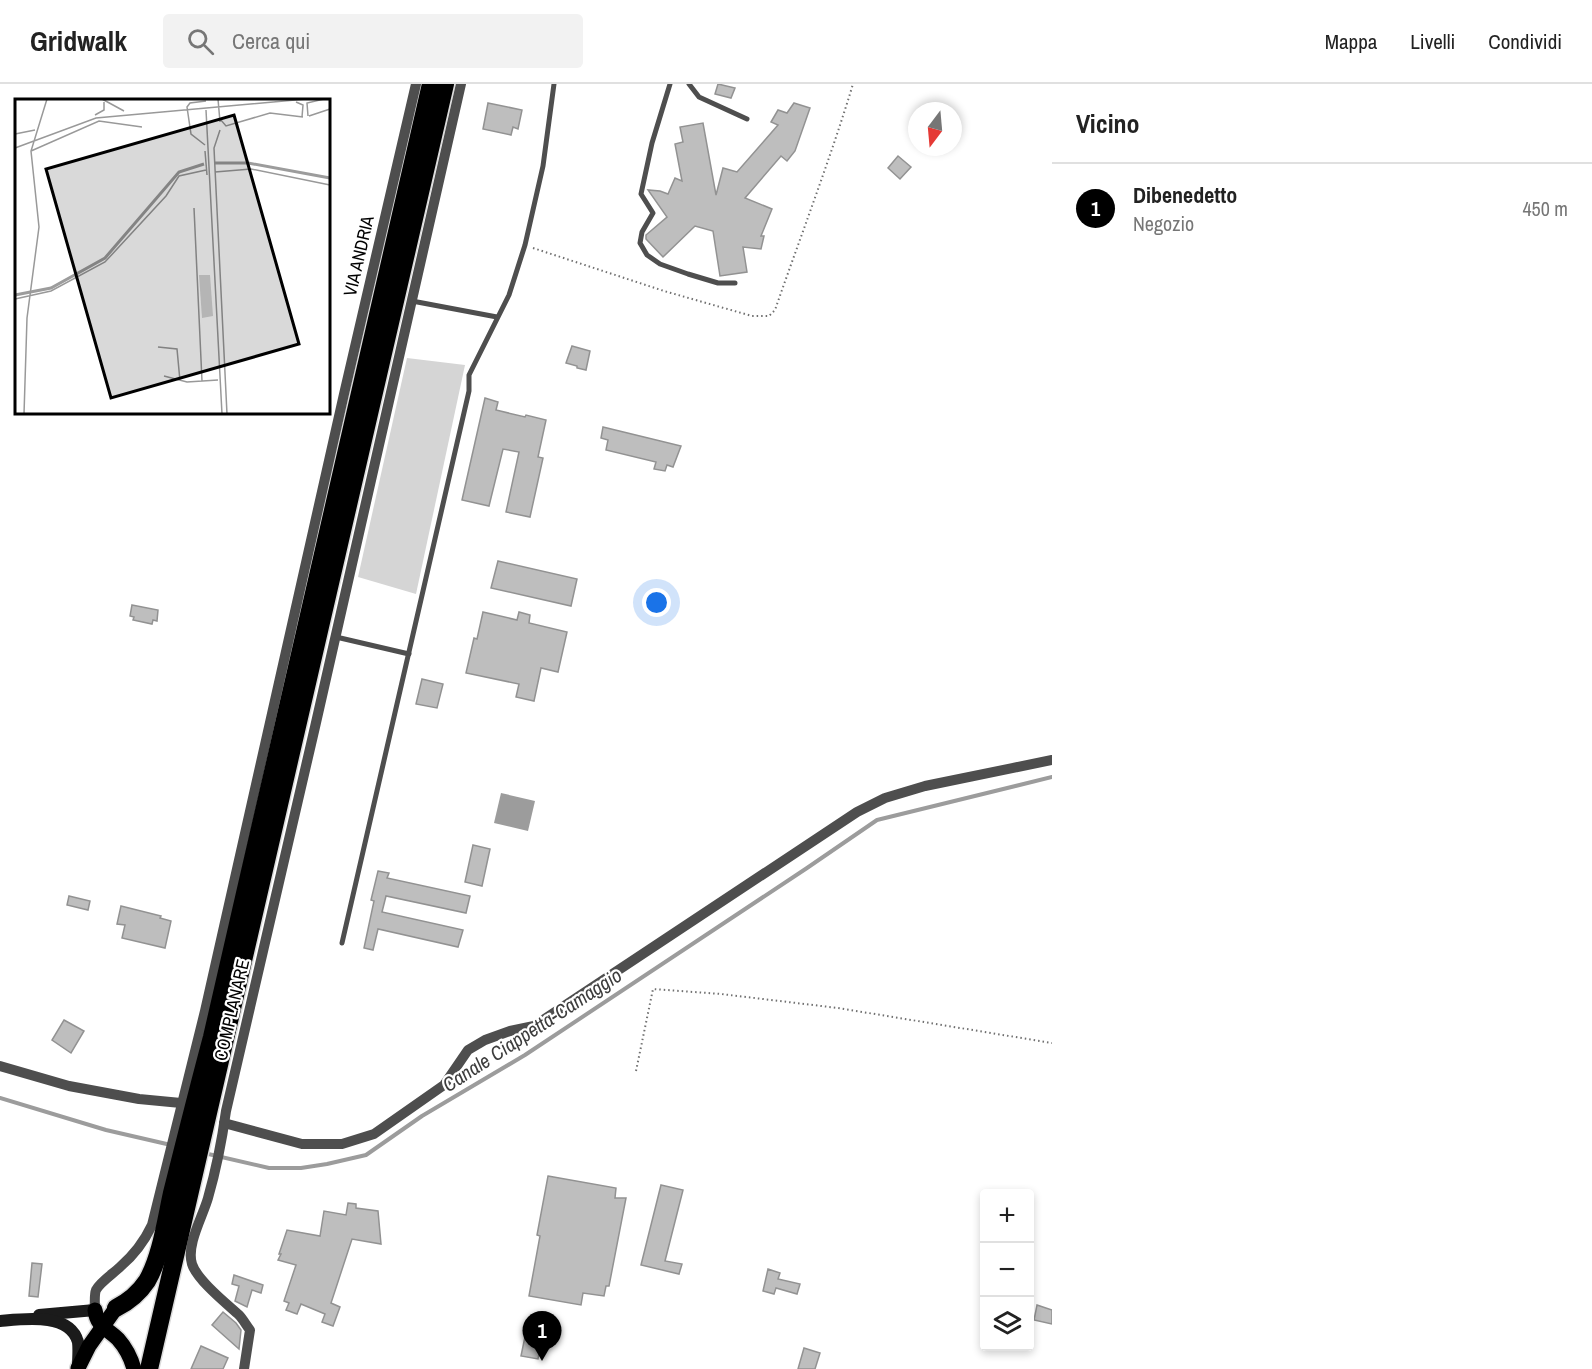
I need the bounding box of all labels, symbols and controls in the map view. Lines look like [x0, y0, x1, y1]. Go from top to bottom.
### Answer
search box [163, 14, 583, 68]
text: Gridwalk [30, 22, 127, 60]
icon: search [184, 25, 217, 58]
text: Cerca qui [232, 26, 310, 56]
text: Mappa [1325, 27, 1377, 56]
text: Livelli [1410, 27, 1455, 56]
text: Condividi [1488, 27, 1562, 56]
inset map [15, 99, 330, 414]
north arrow [908, 102, 962, 156]
text: Vicino [1076, 106, 1140, 141]
text: Dibenedetto [1133, 180, 1237, 210]
text: 1 [1091, 195, 1100, 222]
text: 450 m [1522, 195, 1568, 222]
text: Negozio [1133, 210, 1194, 237]
street label: VIA ANDRIA [337, 213, 380, 299]
your location [642, 588, 671, 617]
street label: COMPLANARE [208, 957, 255, 1063]
water label: Canale Ciappetta-Camaggio [437, 961, 627, 1098]
map controls [980, 1189, 1034, 1351]
button: + [980, 1189, 1034, 1243]
button: − [980, 1243, 1034, 1297]
button: layers [980, 1297, 1034, 1351]
pin: 1 [522, 1312, 562, 1361]

